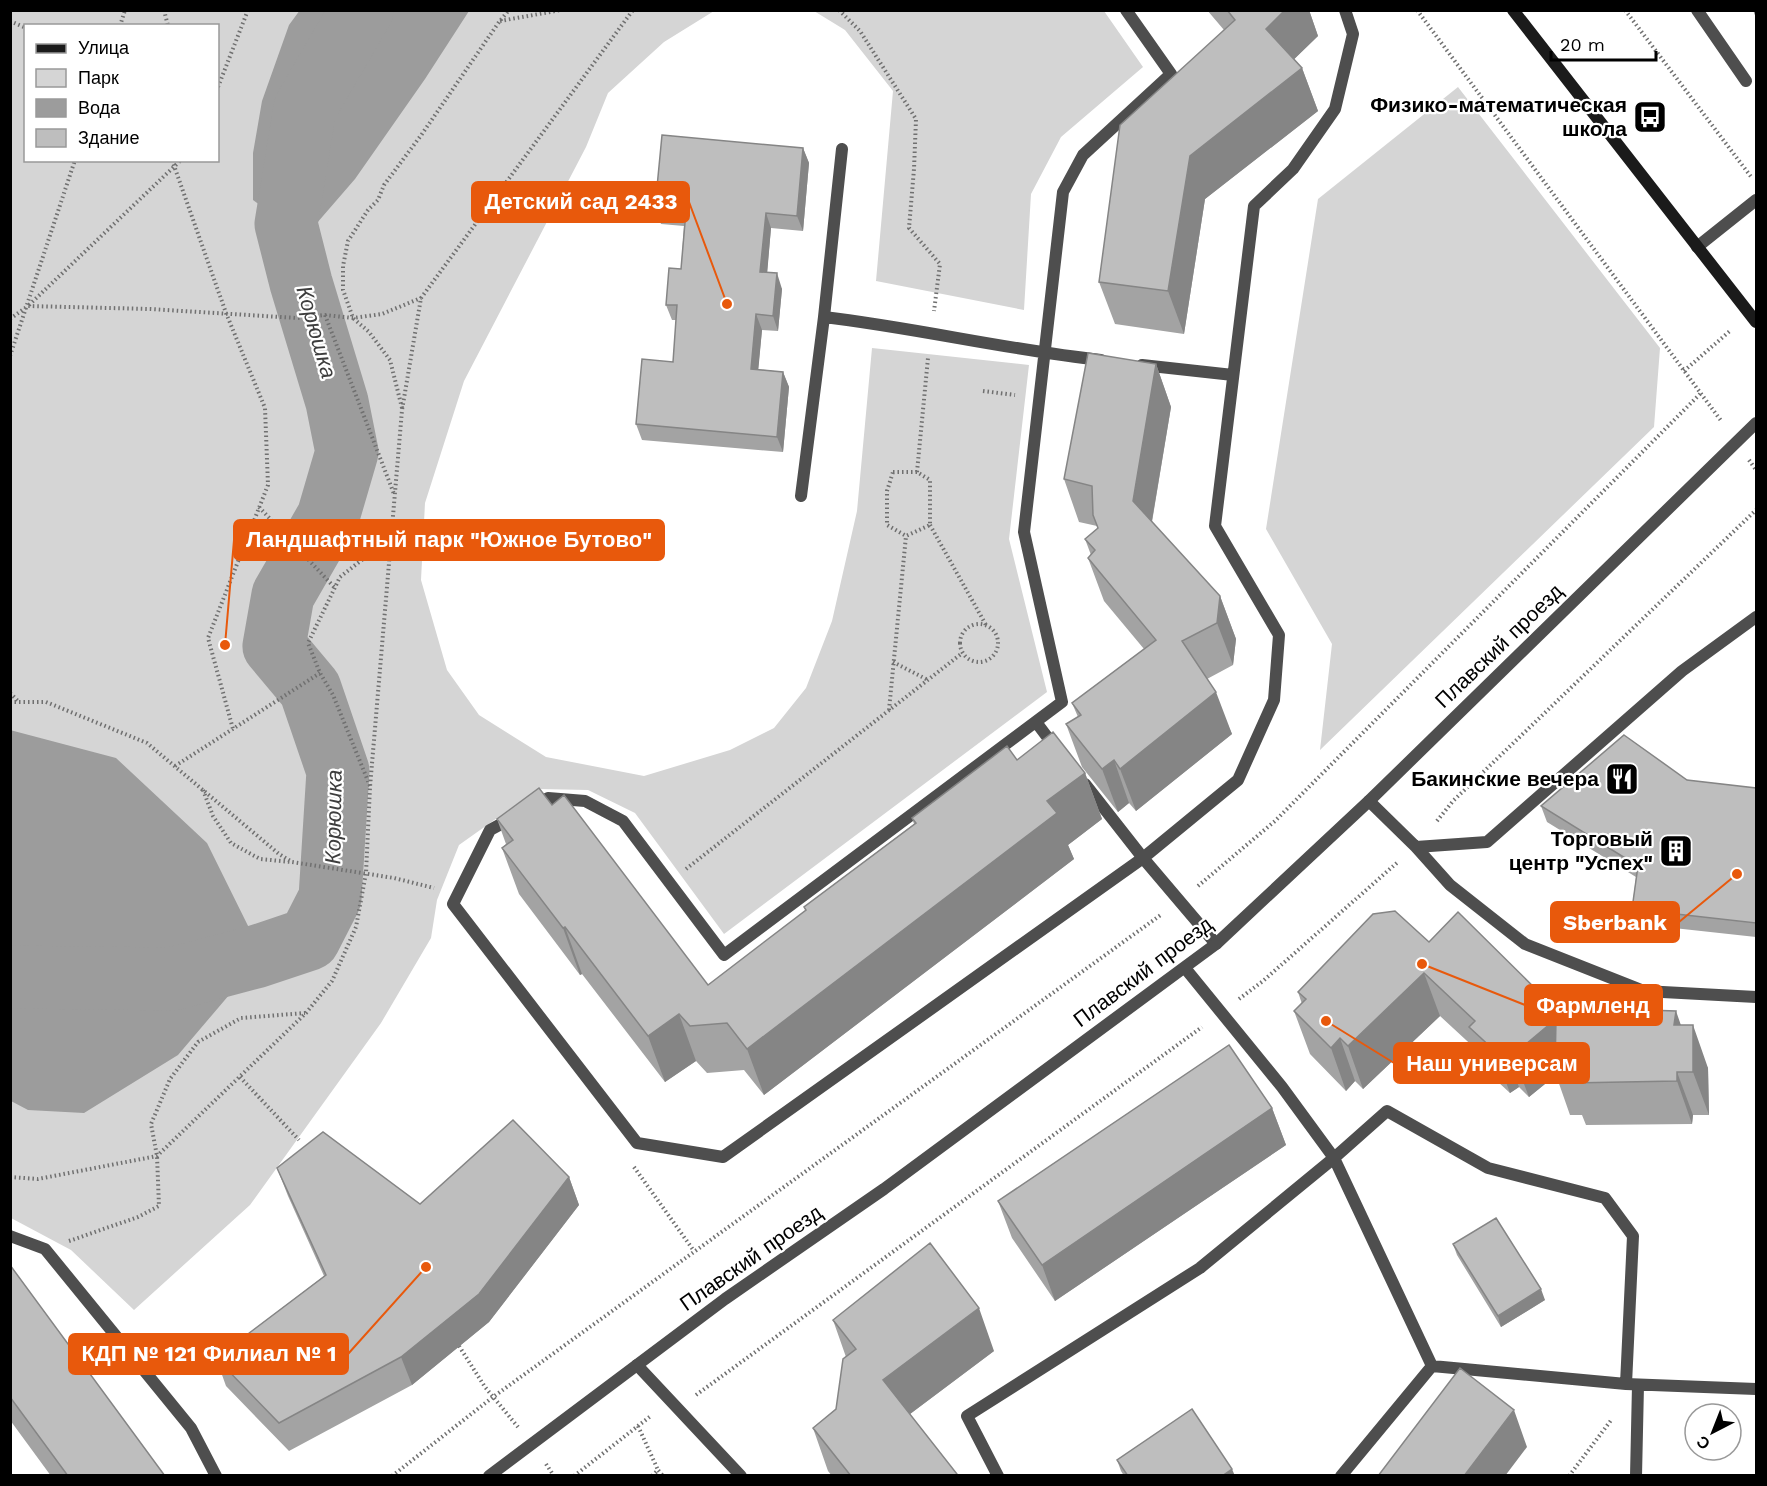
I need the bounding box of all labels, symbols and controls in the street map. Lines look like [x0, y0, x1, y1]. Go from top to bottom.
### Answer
legend [24, 24, 219, 162]
scale bar [1551, 24, 1656, 62]
text: 20 m [1560, 34, 1605, 55]
text: Улица [78, 37, 130, 58]
text: Парк [78, 67, 119, 88]
place label: Физико-математическая школа [1370, 92, 1627, 141]
text: Вода [78, 97, 121, 118]
bus stop icon: Физико-математическая школа [1632, 99, 1668, 135]
text: Здание [78, 127, 139, 148]
callout: Детский сад 2433 [472, 182, 689, 222]
text: Детский сад 2433 [484, 189, 678, 214]
water label: Корюшка [291, 283, 342, 381]
callout: Ландшафтный парк "Южное Бутово" [234, 520, 664, 560]
text: Ландшафтный парк "Южное Бутово" [246, 527, 652, 552]
street label: Плавский проезд [1430, 578, 1568, 713]
restaurant icon: Бакинские вечера [1604, 761, 1640, 797]
place label: Бакинские вечера [1411, 766, 1599, 791]
water label: Корюшка [320, 769, 347, 865]
place label: Торговый центр "Успех" [1509, 826, 1653, 875]
building icon: Торговый центр "Успех" [1658, 833, 1694, 869]
callout: Sberbank [1551, 902, 1679, 942]
text: Sberbank [1563, 910, 1667, 935]
street label: Плавский проезд [1068, 911, 1217, 1032]
callout: Фармленд [1525, 985, 1662, 1025]
text: Фармленд [1536, 993, 1650, 1018]
callout: Наш универсам [1394, 1043, 1589, 1083]
text: Наш универсам [1406, 1051, 1578, 1076]
street label: Плавский проезд [675, 1199, 827, 1316]
callout: КДП № 121 Филиал № 1 [69, 1334, 348, 1374]
text: КДП № 121 Филиал № 1 [82, 1341, 336, 1366]
north arrow [1683, 1402, 1743, 1462]
text: С [1692, 1432, 1714, 1454]

